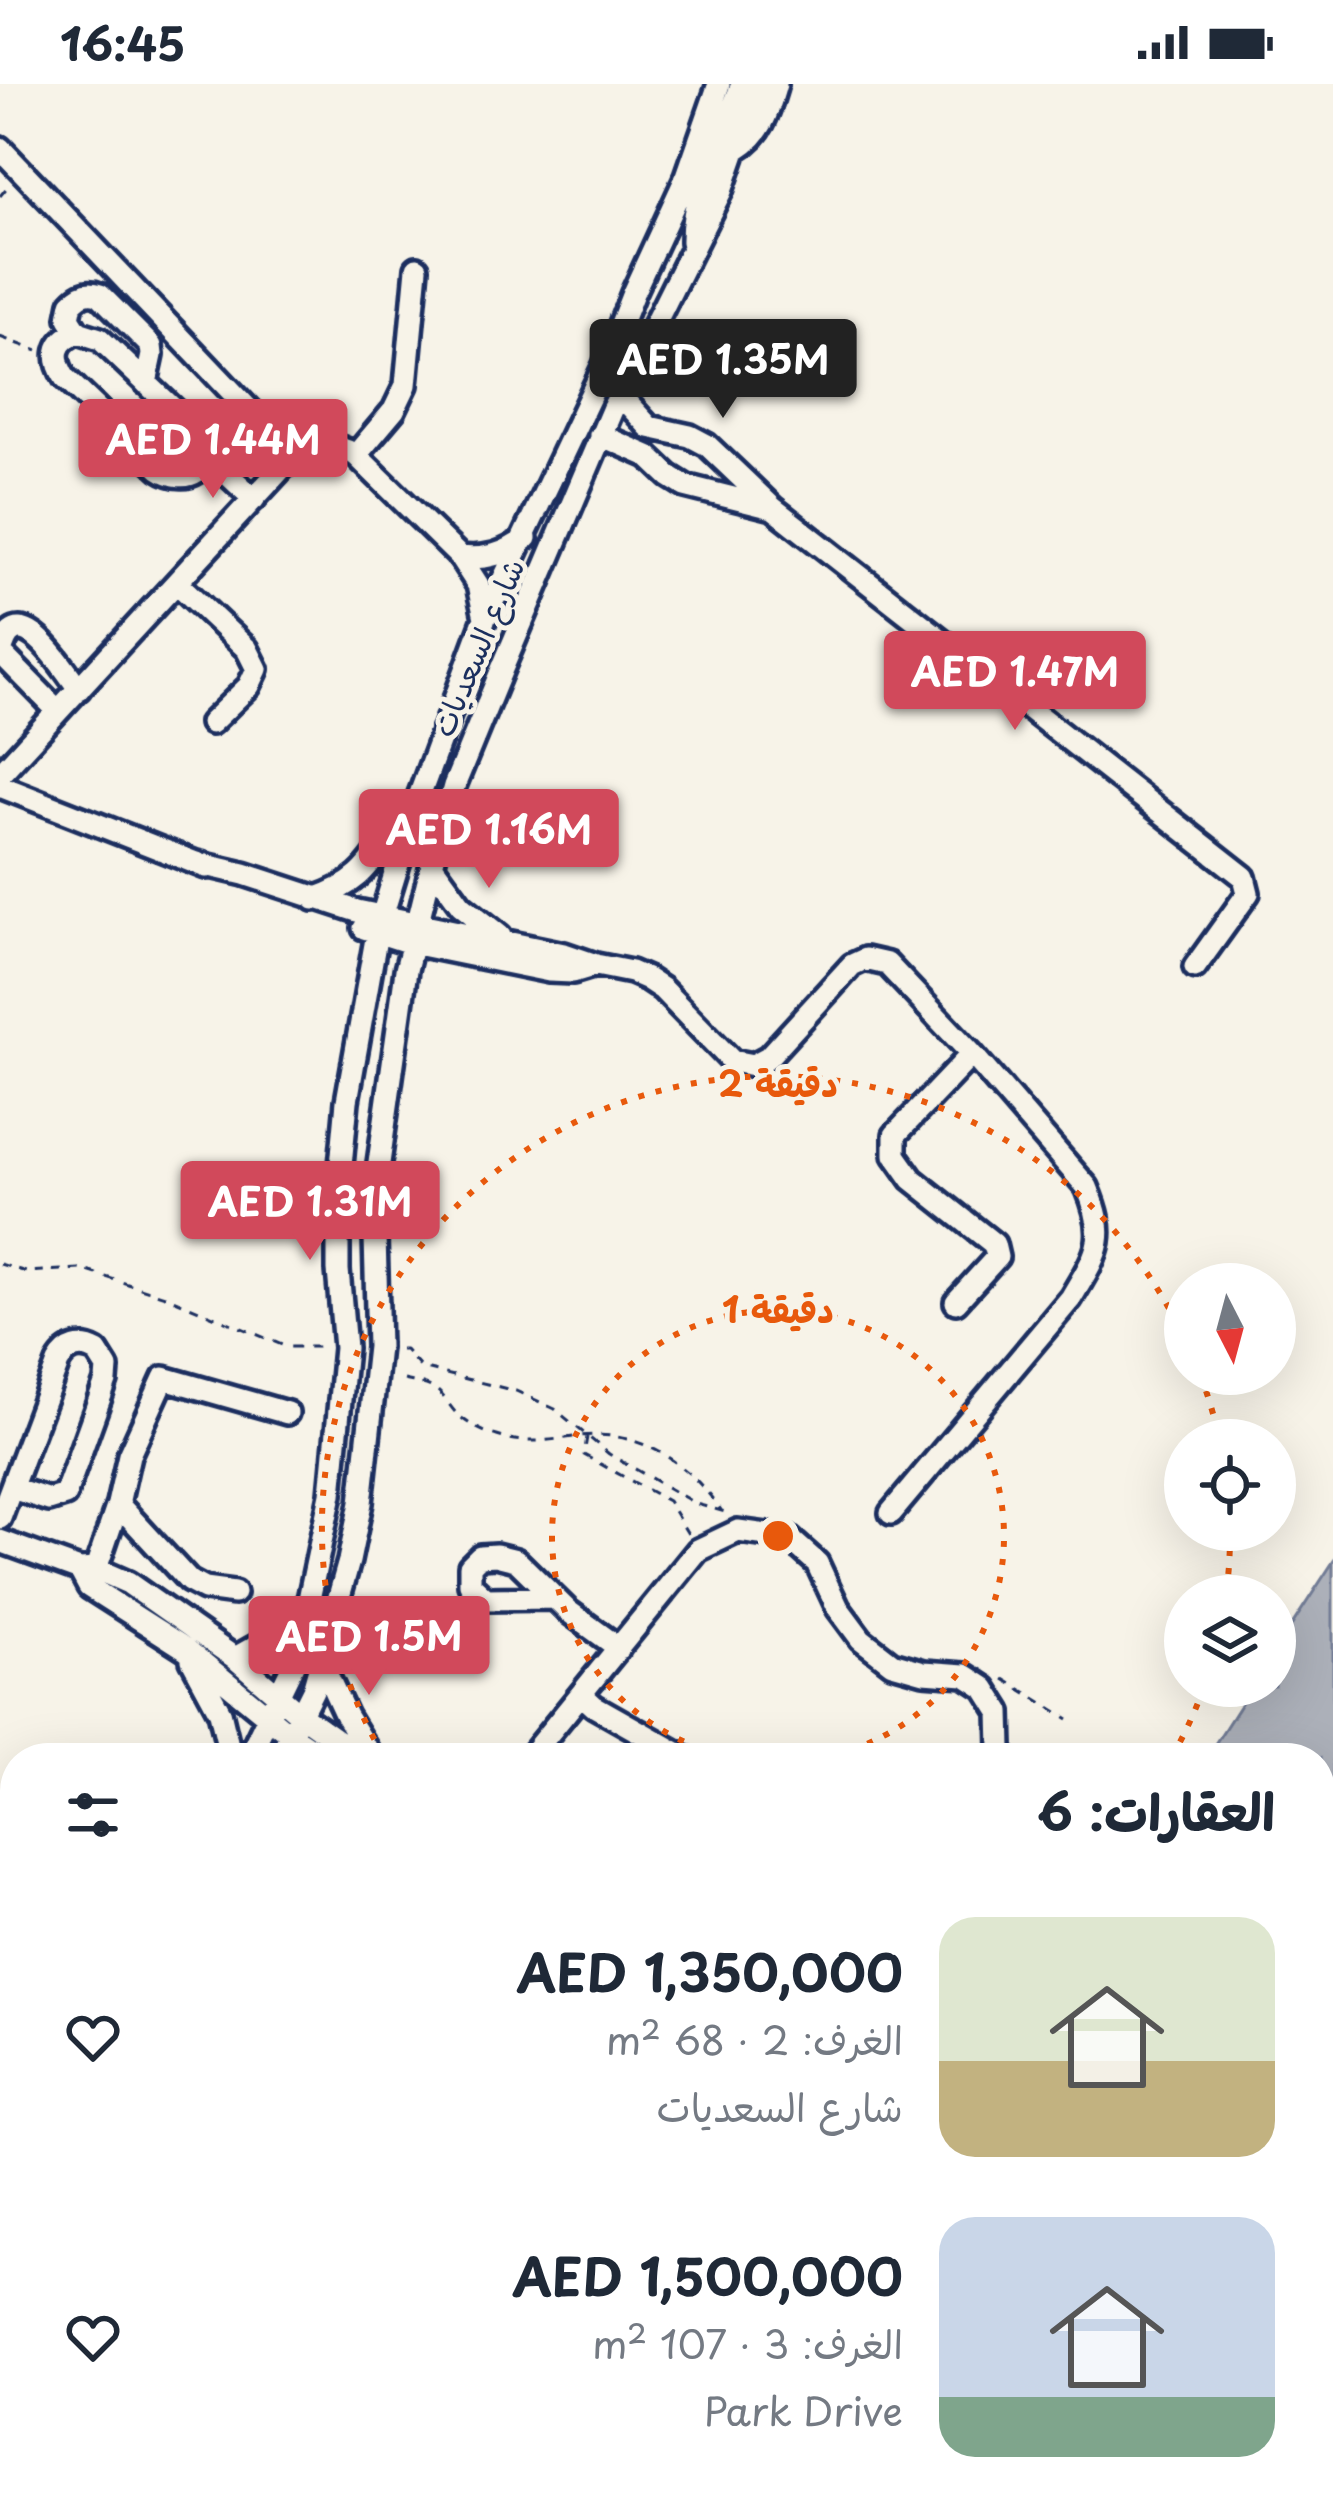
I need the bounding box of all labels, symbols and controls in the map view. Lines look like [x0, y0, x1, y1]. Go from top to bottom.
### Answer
text: 16:45 [60, 8, 186, 76]
pin: AED 1.35M [586, 319, 860, 421]
text: AED 1.35M [617, 328, 829, 387]
pin: AED 1.44M [76, 399, 350, 501]
text: AED 1.44M [105, 408, 321, 467]
street label: شارع السعديات [419, 551, 535, 743]
pin: AED 1.47M [878, 631, 1152, 733]
text: AED 1.47M [911, 640, 1119, 699]
pin: AED 1.16M [352, 789, 626, 891]
text: AED 1.16M [386, 798, 592, 857]
text: 2 دقيقة [718, 1055, 838, 1109]
pin: AED 1.31M [173, 1161, 447, 1263]
text: AED 1.31M [208, 1170, 412, 1229]
north arrow [1164, 1263, 1296, 1395]
map controls [1164, 1263, 1296, 1707]
text: 1 دقيقة [722, 1281, 834, 1335]
button: locate [1164, 1419, 1296, 1551]
centre of rings [757, 1515, 799, 1557]
button: layers [1164, 1575, 1296, 1707]
pin: AED 1.5M [245, 1596, 493, 1698]
text: AED 1.5M [276, 1605, 462, 1664]
text: العقارات: 6 [1037, 1771, 1275, 1848]
icon: filters [60, 1782, 126, 1848]
text: AED 1,350,000 [516, 1932, 903, 2009]
icon: home [1035, 1965, 1179, 2109]
icon: heart [60, 2004, 126, 2070]
text: الغرف: 2 · 68 m² [606, 2009, 903, 2068]
text: شارع السعديات [657, 2076, 903, 2135]
text: AED 1,500,000 [512, 2236, 903, 2313]
icon: home [1035, 2265, 1179, 2409]
icon: heart [60, 2304, 126, 2370]
text: الغرف: 3 · 107 m² [592, 2313, 903, 2372]
text: Park Drive [704, 2380, 903, 2439]

